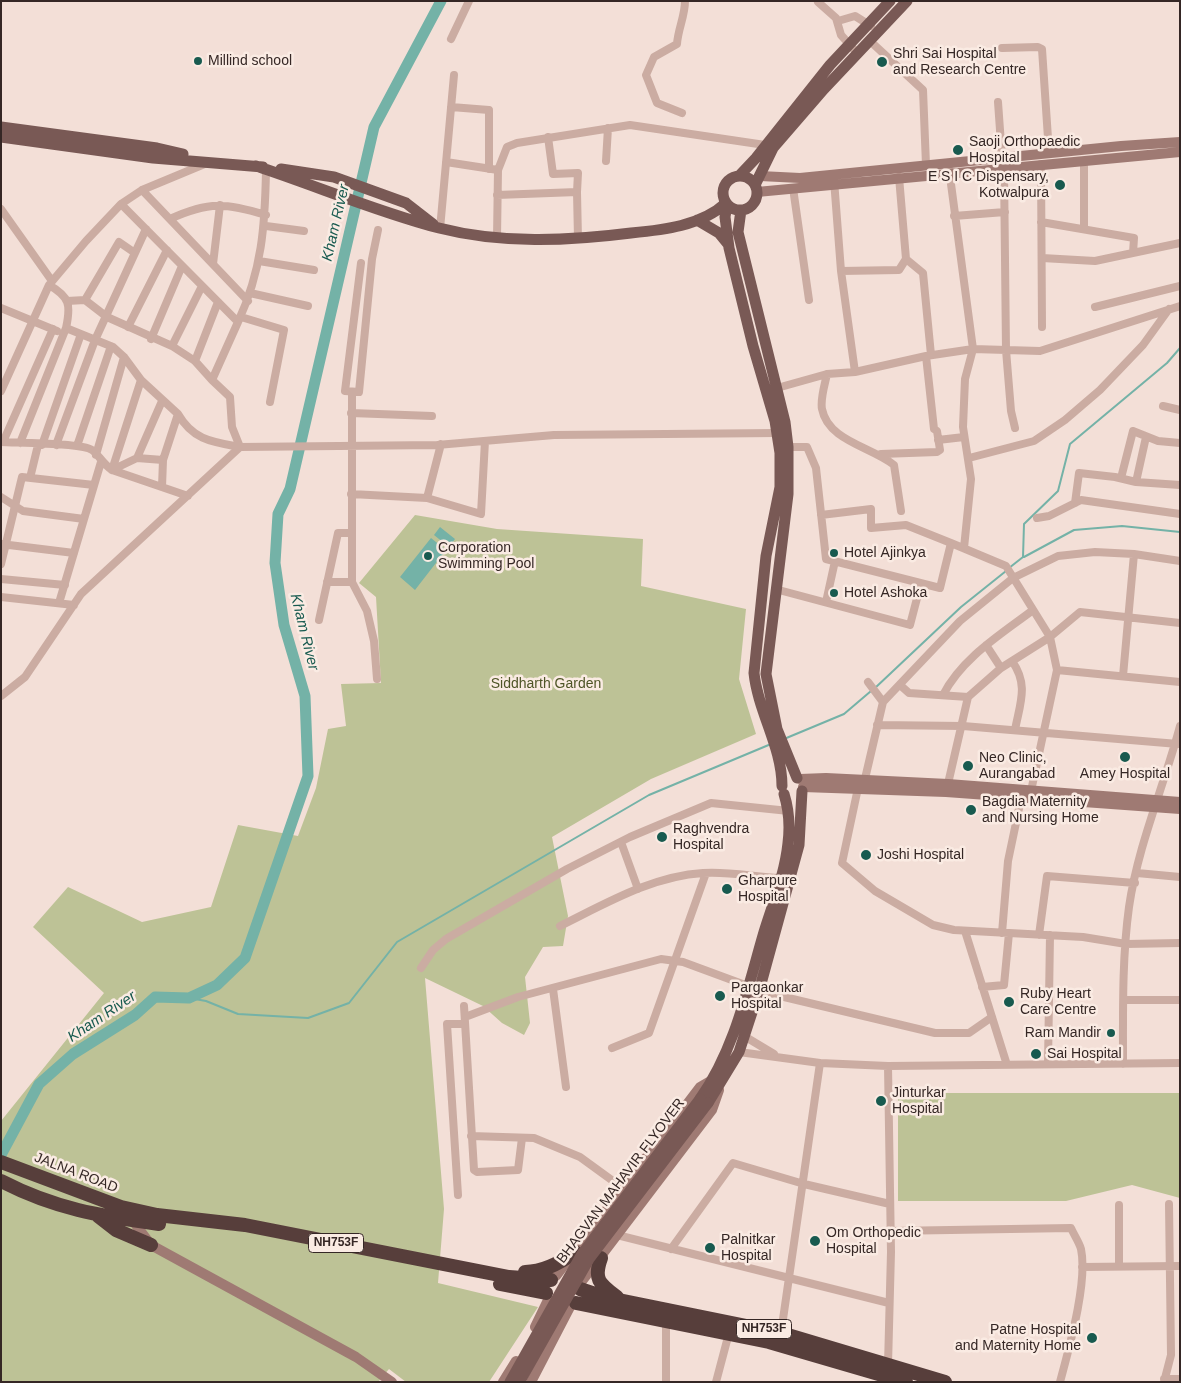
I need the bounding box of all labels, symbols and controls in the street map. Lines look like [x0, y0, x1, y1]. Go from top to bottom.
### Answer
place label: Shri Sai Hospital and Research Centre [893, 46, 1026, 78]
place label: Millind school [208, 53, 292, 69]
marker: Millind school [192, 55, 204, 67]
marker: Shri Sai Hospital and Research Centre [875, 55, 889, 69]
place label: Saoji Orthopaedic Hospital [969, 134, 1080, 166]
marker: Saoji Orthopaedic Hospital [951, 143, 965, 157]
place label: E S I C Dispensary, Kotwalpura [928, 169, 1049, 202]
marker: E S I C Dispensary, Kotwalpura [1053, 178, 1067, 192]
water label: Kham River [318, 183, 354, 263]
place label: Corporation Swimming Pool [438, 540, 534, 572]
place label: Hotel Ajinkya [844, 545, 926, 561]
marker: Hotel Ajinkya [828, 547, 840, 559]
marker: Corporation Swimming Pool [422, 550, 434, 562]
place label: Hotel Ashoka [844, 585, 927, 601]
marker: Hotel Ashoka [828, 587, 840, 599]
water label: Kham River [286, 592, 322, 672]
park label: Siddharth Garden [491, 676, 601, 692]
place label: Neo Clinic, Aurangabad [979, 750, 1055, 782]
marker: Amey Hospital [1118, 750, 1132, 764]
marker: Neo Clinic, Aurangabad [961, 759, 975, 773]
place label: Amey Hospital [1080, 766, 1170, 782]
place label: Bagdia Maternity and Nursing Home [982, 794, 1099, 826]
marker: Bagdia Maternity and Nursing Home [964, 803, 978, 817]
place label: Raghvendra Hospital [673, 821, 749, 854]
marker: Raghvendra Hospital [655, 830, 669, 844]
place label: Joshi Hospital [877, 847, 964, 863]
marker: Joshi Hospital [859, 848, 873, 862]
place label: Gharpure Hospital [738, 873, 797, 906]
marker: Gharpure Hospital [720, 882, 734, 896]
place label: Pargaonkar Hospital [731, 980, 803, 1012]
place label: Ruby Heart Care Centre [1020, 986, 1096, 1019]
water label: Kham River [64, 988, 140, 1046]
marker: Pargaonkar Hospital [713, 989, 727, 1003]
marker: Ruby Heart Care Centre [1002, 995, 1016, 1009]
place label: Ram Mandir [1025, 1025, 1101, 1041]
marker: Ram Mandir [1105, 1027, 1117, 1039]
place label: Sai Hospital [1047, 1046, 1122, 1062]
marker: Sai Hospital [1029, 1047, 1043, 1061]
place label: Jinturkar Hospital [892, 1085, 946, 1118]
marker: Jinturkar Hospital [874, 1094, 888, 1108]
street label: BHAGVAN MAHAVIR FLYOVER [553, 1095, 689, 1267]
street label: JALNA ROAD [32, 1149, 120, 1197]
place label: Om Orthopedic Hospital [826, 1225, 921, 1258]
place label: Palnitkar Hospital [721, 1232, 775, 1264]
road number: NH753F [308, 1234, 364, 1252]
marker: Om Orthopedic Hospital [808, 1234, 822, 1248]
marker: Palnitkar Hospital [703, 1241, 717, 1255]
road number: NH753F [736, 1320, 792, 1338]
place label: Patne Hospital and Maternity Home [955, 1322, 1081, 1354]
marker: Patne Hospital and Maternity Home [1085, 1331, 1099, 1345]

